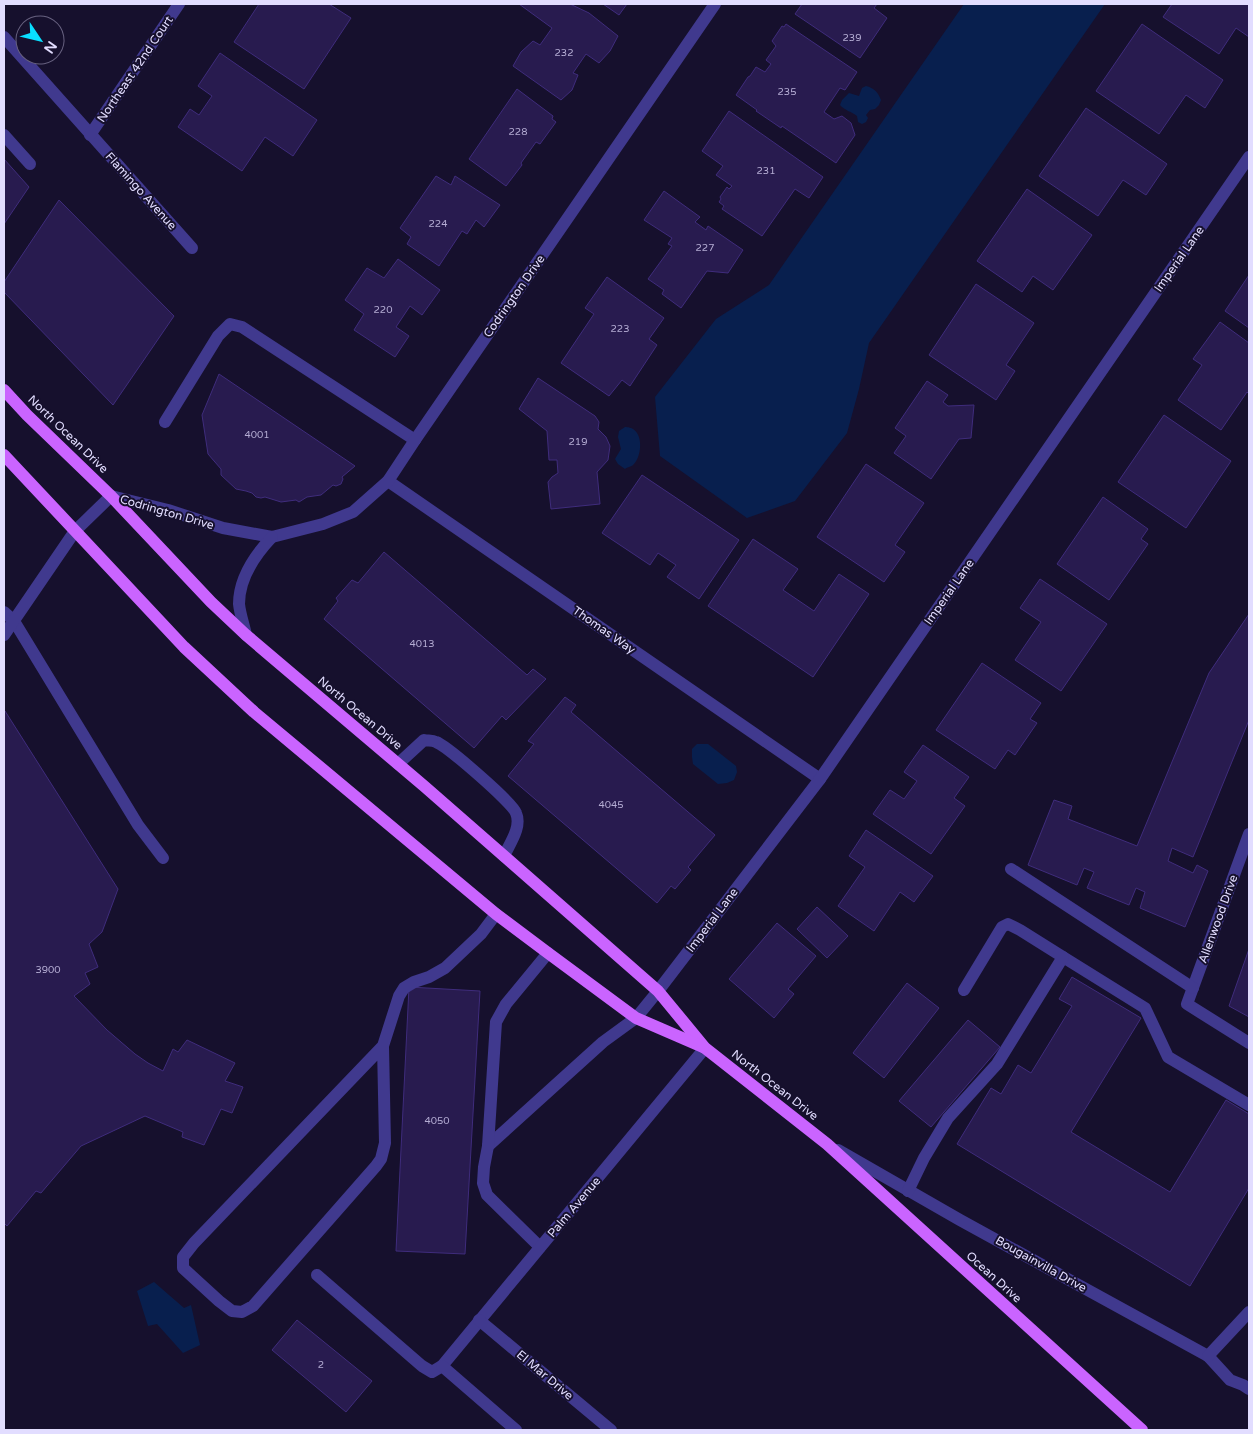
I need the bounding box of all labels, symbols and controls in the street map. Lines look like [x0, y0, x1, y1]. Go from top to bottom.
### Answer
street label: Northeast 42nd Court [94, 13, 176, 125]
north arrow [15, 15, 65, 65]
house number: 239 [843, 32, 861, 44]
text: N [40, 38, 60, 57]
house number: 232 [555, 47, 573, 59]
house number: 235 [778, 86, 796, 98]
house number: 228 [509, 126, 527, 138]
street label: Flamingo Avenue [103, 149, 180, 233]
house number: 231 [757, 165, 775, 177]
house number: 224 [429, 218, 447, 230]
street label: Imperial Lane [1151, 223, 1207, 295]
house number: 227 [696, 242, 714, 254]
street label: Codrington Drive [480, 252, 548, 340]
house number: 220 [374, 304, 392, 316]
house number: 223 [611, 323, 629, 335]
street label: North Ocean Drive [25, 392, 111, 476]
house number: 4001 [244, 429, 270, 441]
house number: 219 [569, 436, 587, 448]
street label: Codrington Drive [118, 492, 216, 532]
street label: Imperial Lane [921, 556, 977, 628]
street label: Thomas Way [570, 603, 638, 657]
house number: 4013 [409, 638, 435, 650]
street label: North Ocean Drive [315, 674, 405, 752]
house number: 4045 [598, 799, 624, 811]
street label: Allenwood Drive [1195, 873, 1241, 965]
street label: Imperial Lane [683, 885, 741, 955]
house number: 3900 [35, 964, 61, 976]
street label: North Ocean Drive [729, 1047, 821, 1123]
house number: 4050 [424, 1115, 450, 1127]
street label: Palm Avenue [545, 1174, 603, 1240]
street label: Bougainvilla Drive [993, 1233, 1089, 1295]
street label: Ocean Drive [964, 1249, 1025, 1306]
street label: El Mar Drive [514, 1347, 576, 1403]
house number: 2 [318, 1359, 324, 1371]

